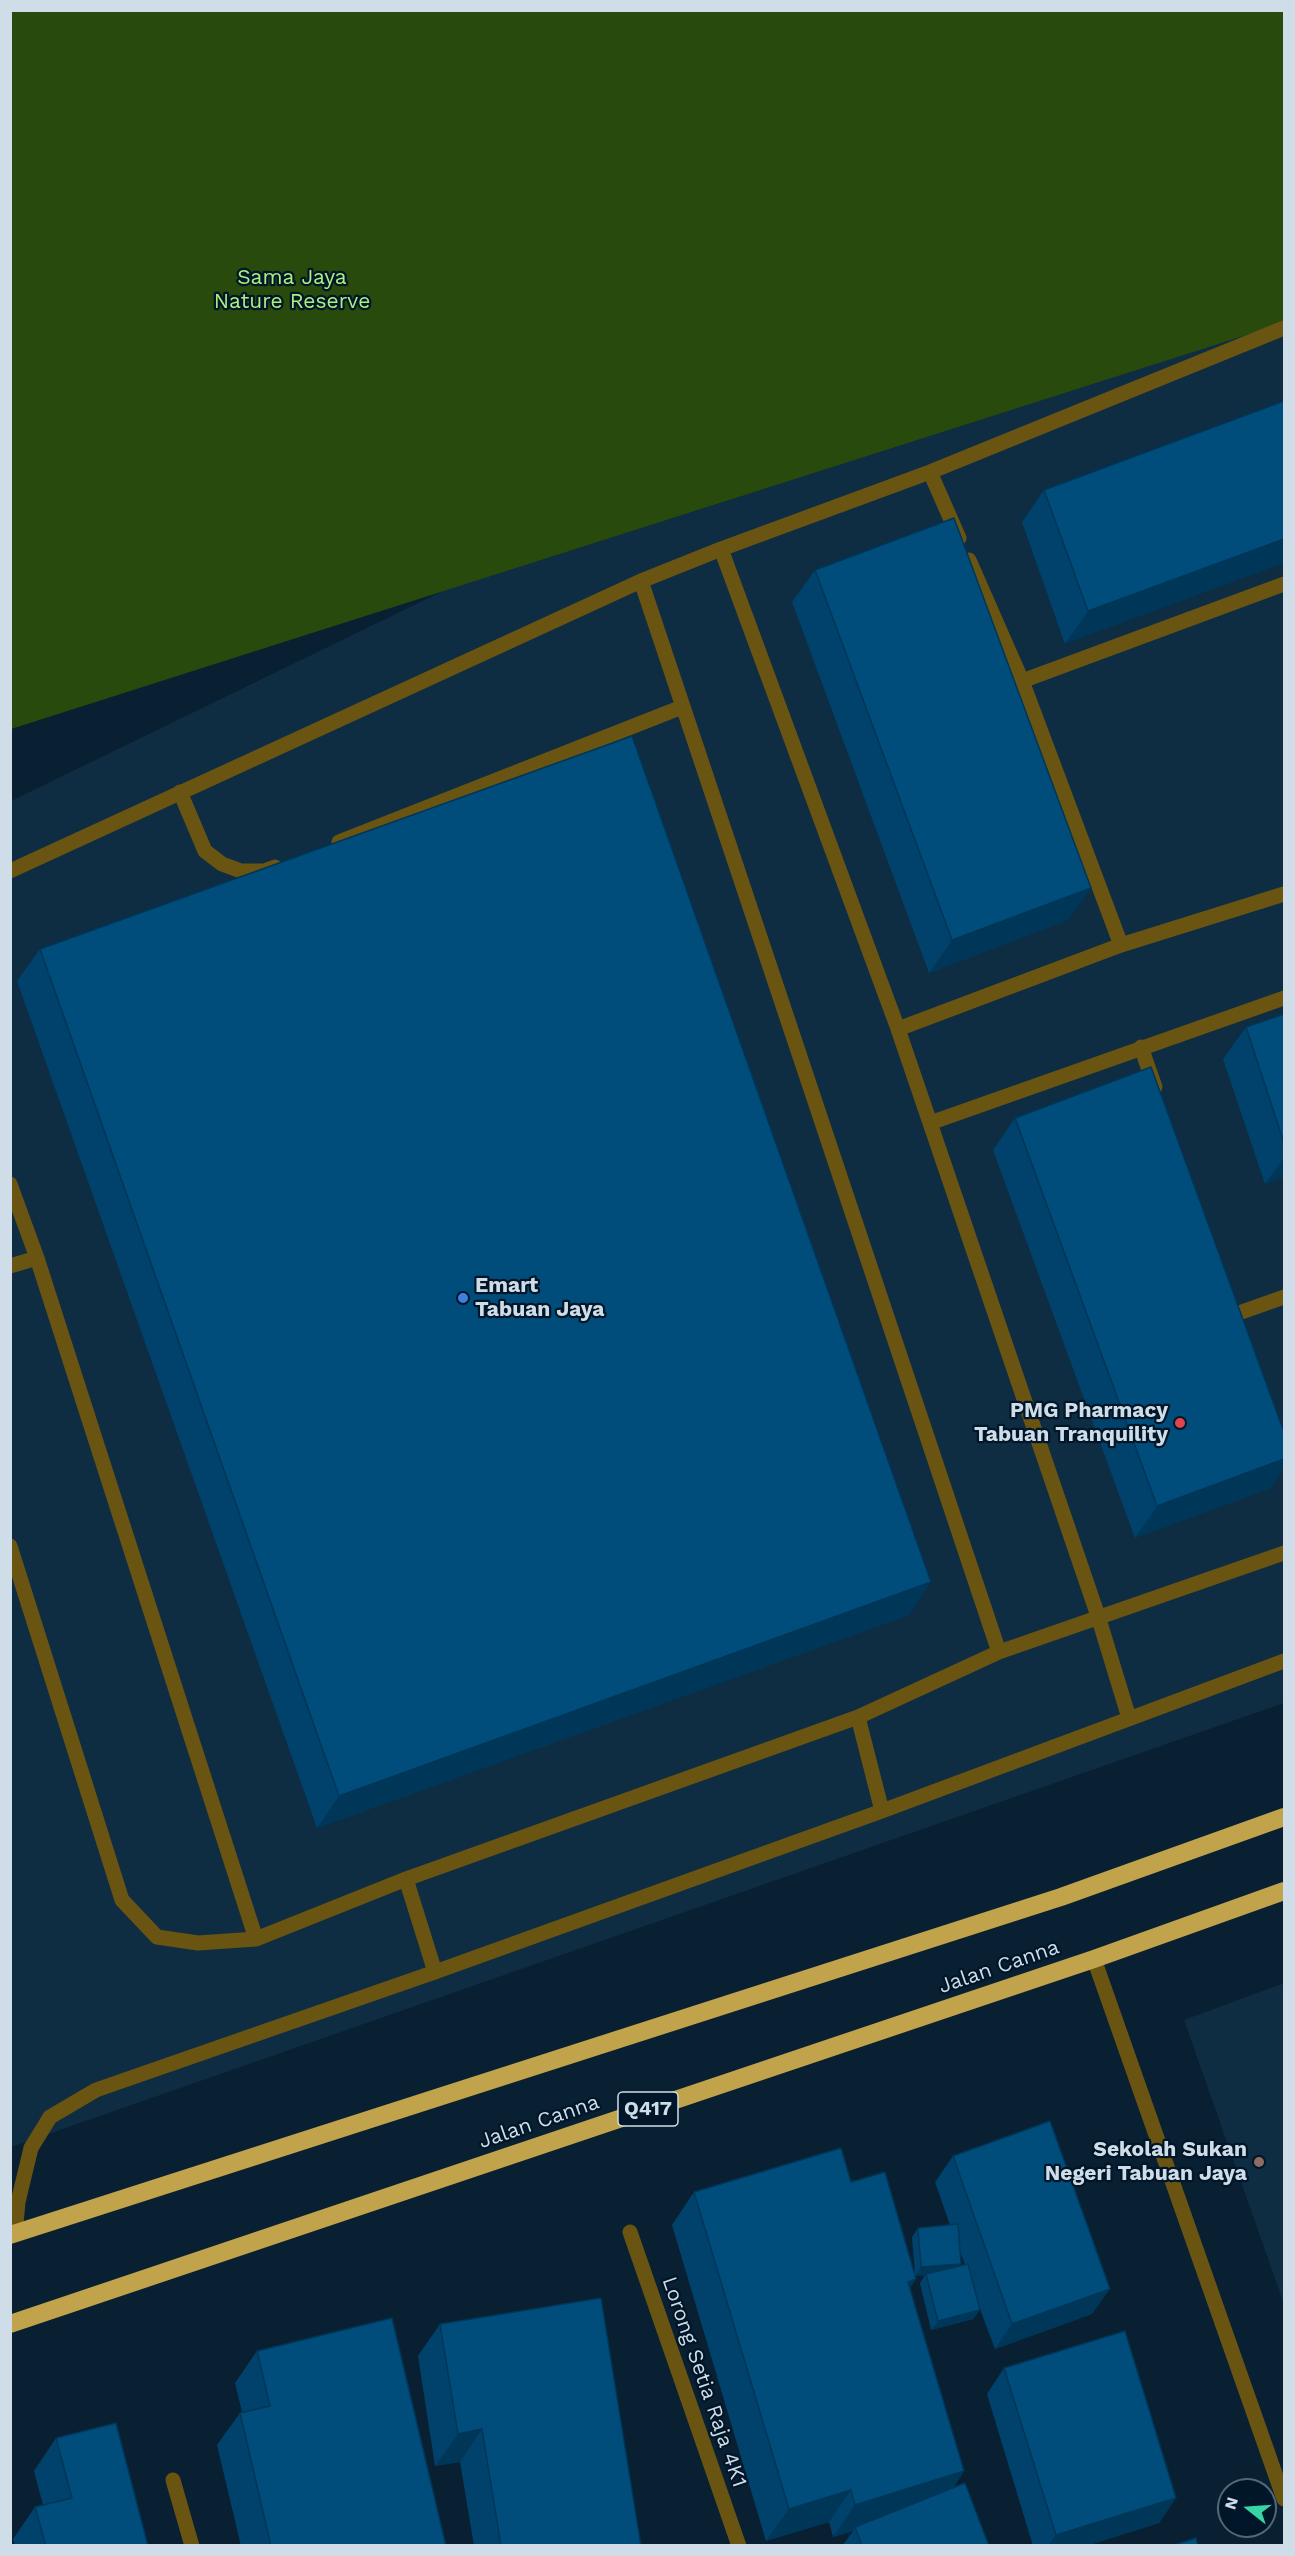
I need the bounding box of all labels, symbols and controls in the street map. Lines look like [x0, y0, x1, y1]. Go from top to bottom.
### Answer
park label: Sama Jaya Nature Reserve [214, 265, 370, 315]
place label: Emart Tabuan Jaya [475, 1273, 604, 1323]
marker: Emart Tabuan Jaya [456, 1291, 470, 1305]
place label: PMG Pharmacy Tabuan Tranquility [974, 1398, 1168, 1448]
marker: PMG Pharmacy Tabuan Tranquility [1173, 1416, 1187, 1430]
street label: Jalan Canna [935, 1935, 1063, 1999]
street label: Jalan Canna [475, 2090, 603, 2154]
road number: Q417 [618, 2092, 678, 2126]
place label: Sekolah Sukan Negeri Tabuan Jaya [1045, 2137, 1247, 2187]
marker: Sekolah Sukan Negeri Tabuan Jaya [1252, 2155, 1266, 2169]
street label: Lorong Setia Raja 4K1 [656, 2273, 752, 2491]
north arrow [1217, 2478, 1277, 2538]
text: N [1220, 2495, 1242, 2512]

